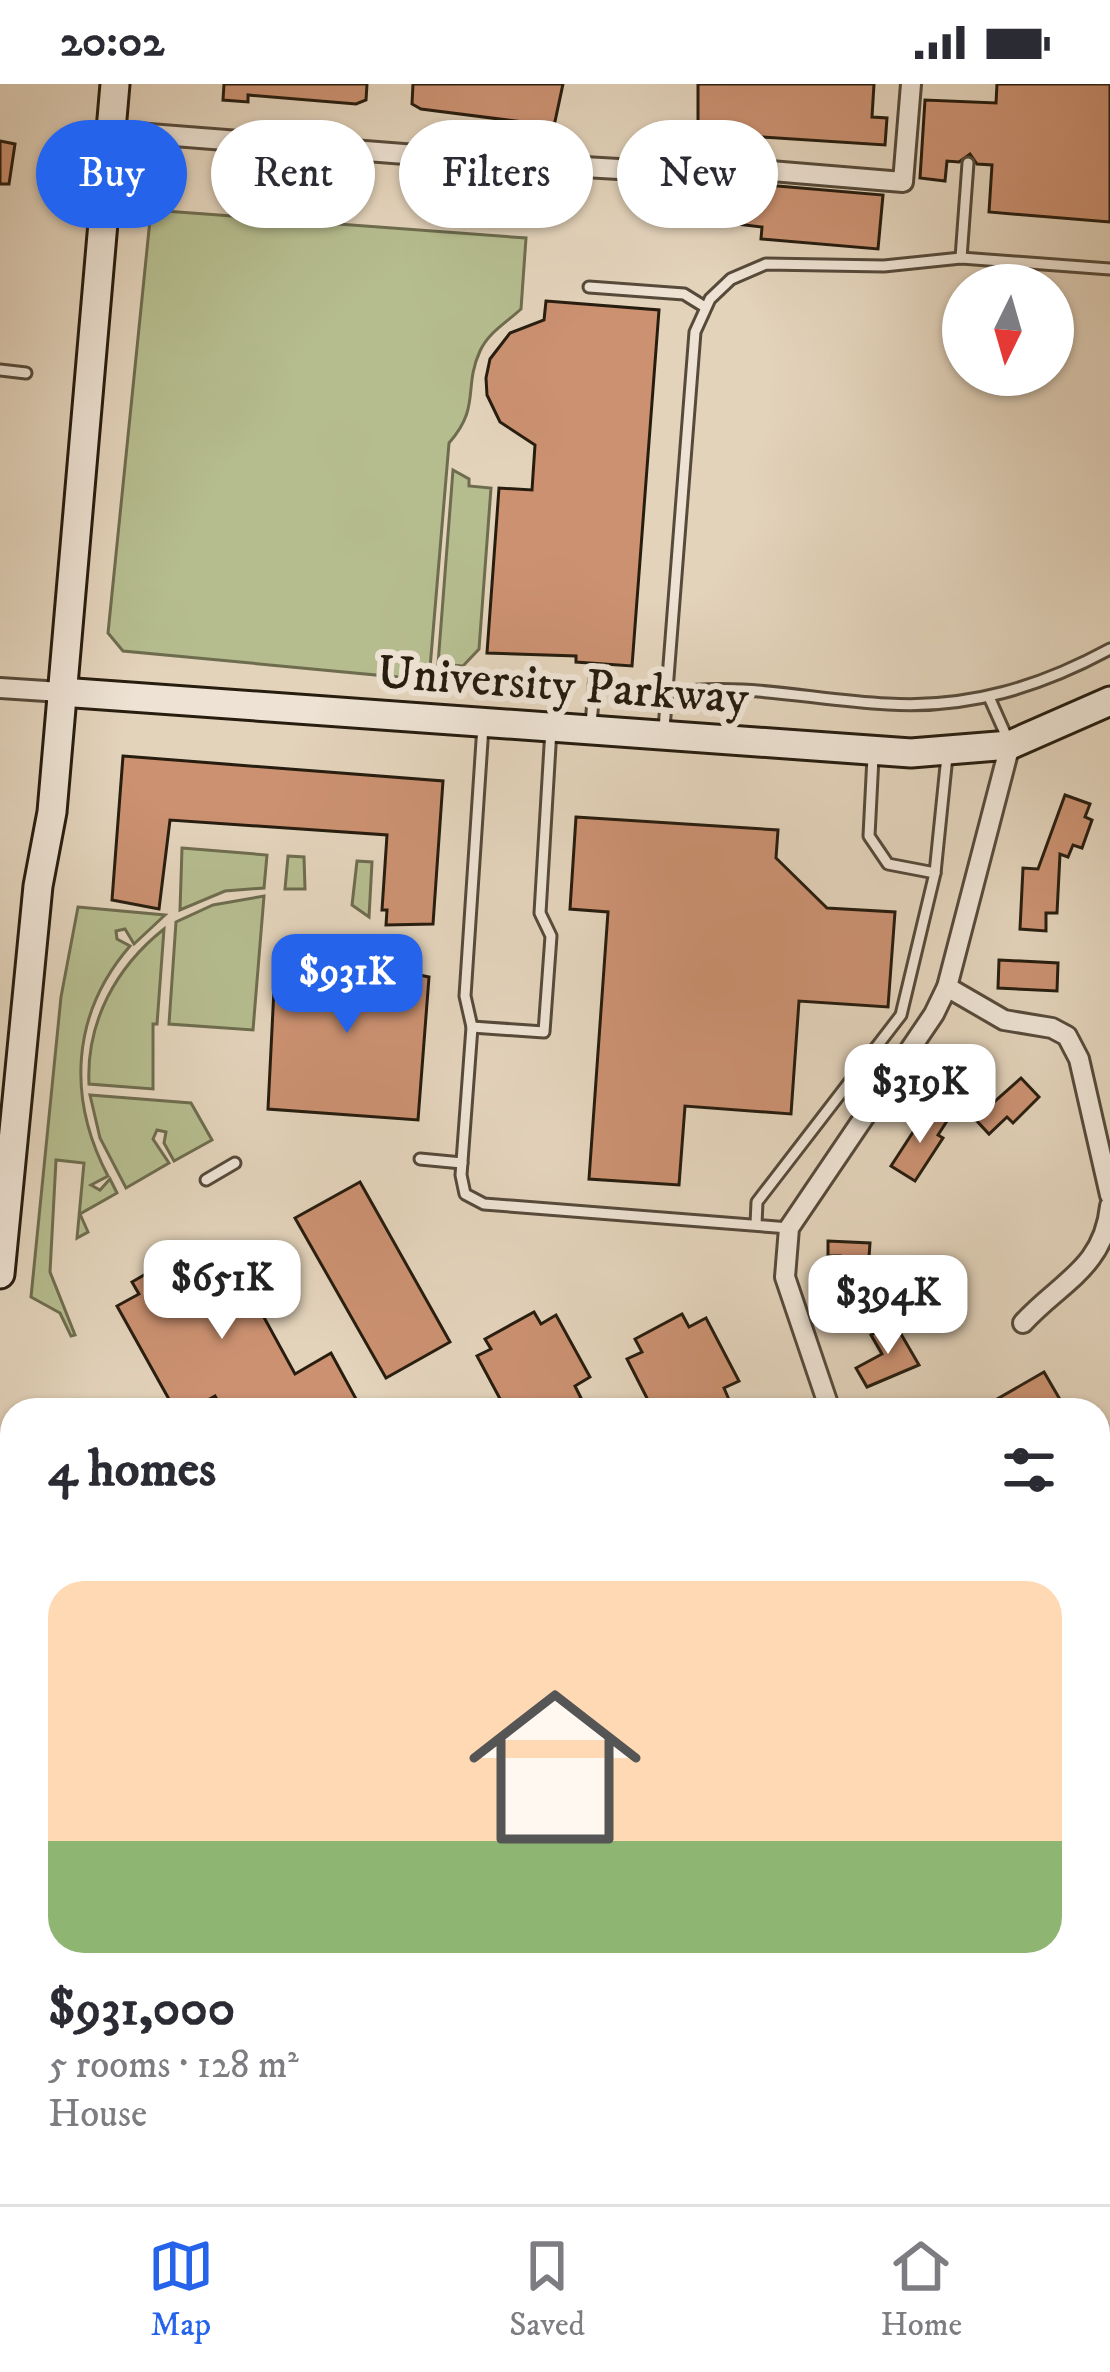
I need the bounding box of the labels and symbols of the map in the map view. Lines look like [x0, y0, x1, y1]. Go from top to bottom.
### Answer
north arrow [942, 264, 1074, 396]
street label: University Parkway [375, 643, 751, 729]
pin: $931K [263, 934, 431, 1036]
pin: $319K [836, 1044, 1004, 1146]
pin: $651K [138, 1240, 306, 1342]
pin: $394K [804, 1255, 972, 1357]

